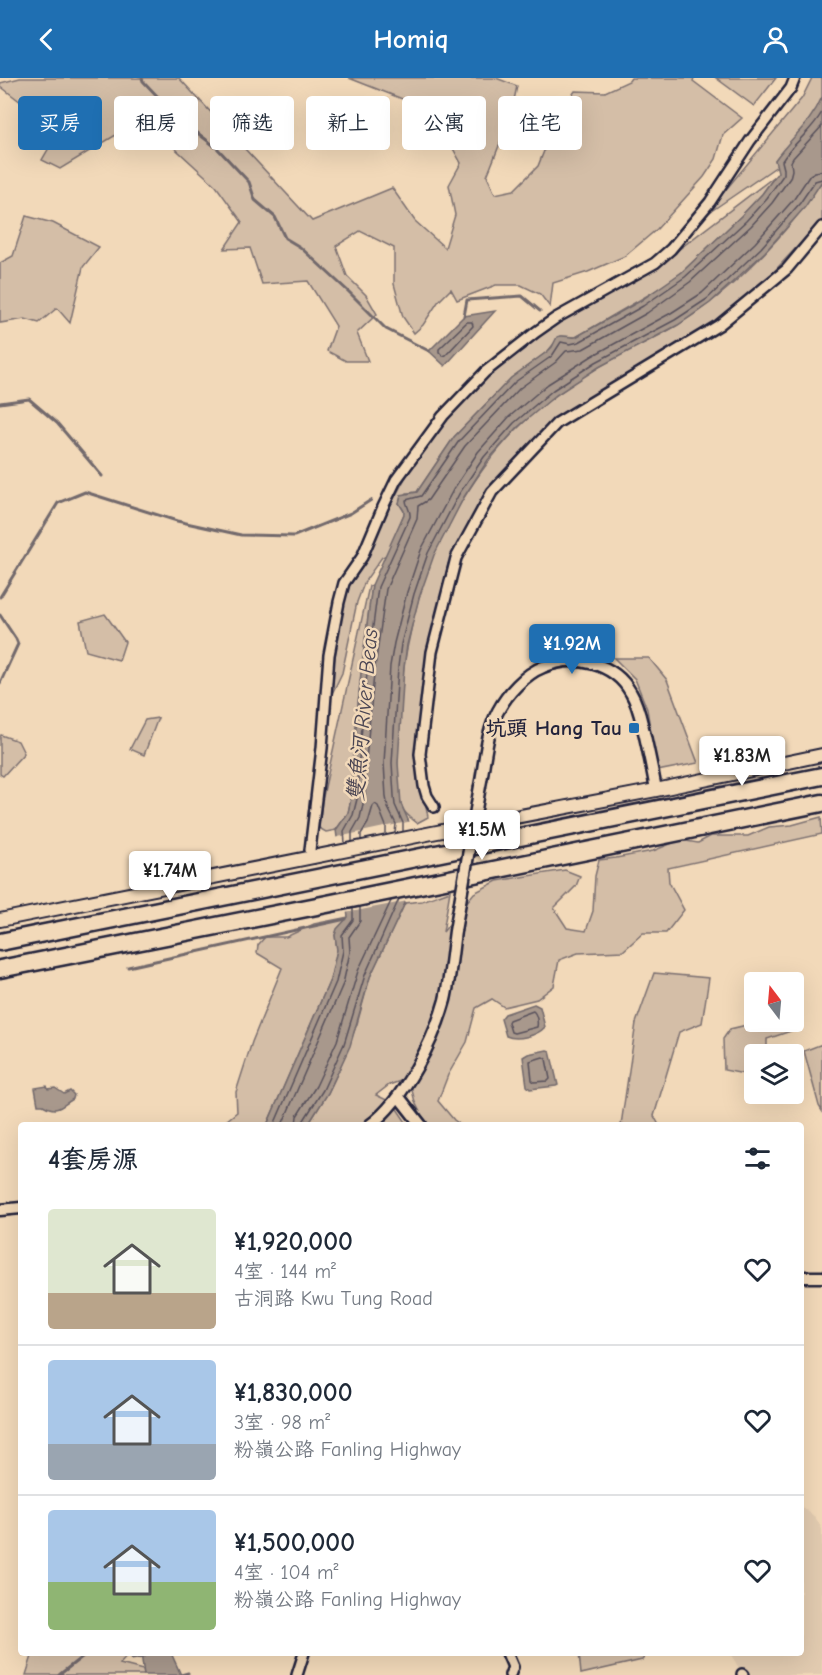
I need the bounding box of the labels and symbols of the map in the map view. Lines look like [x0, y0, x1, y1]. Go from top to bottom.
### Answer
pin: ¥1.92M [523, 624, 621, 675]
water label: 雙魚河 River Beas [343, 627, 384, 802]
place label: 坑頭 Hang Tau [486, 716, 622, 740]
marker: 坑頭 Hang Tau [627, 721, 641, 735]
pin: ¥1.83M [693, 736, 791, 787]
pin: ¥1.5M [440, 810, 524, 861]
pin: ¥1.74M [121, 851, 219, 902]
north arrow [744, 972, 804, 1032]

